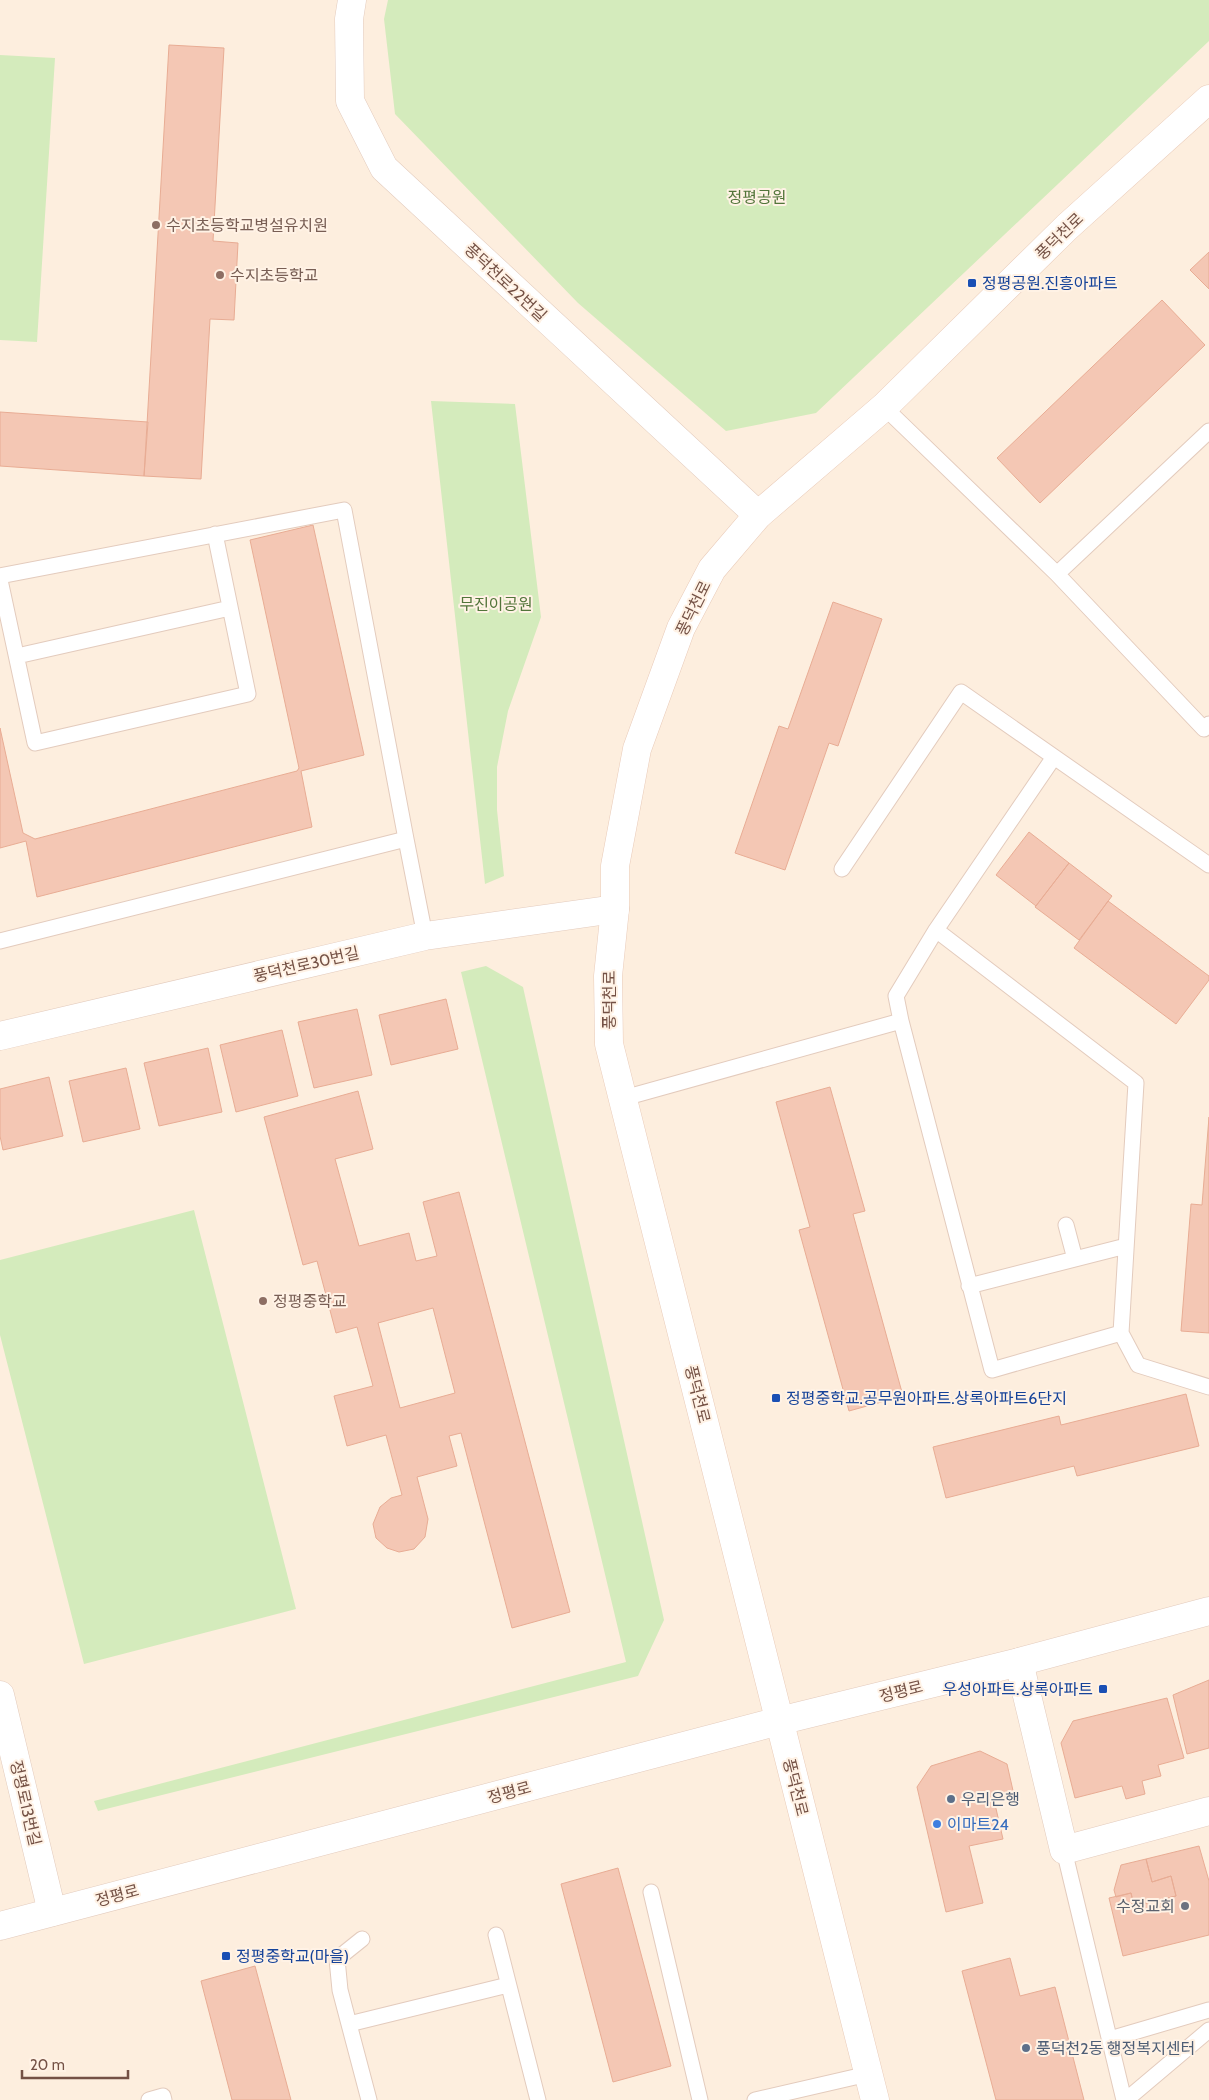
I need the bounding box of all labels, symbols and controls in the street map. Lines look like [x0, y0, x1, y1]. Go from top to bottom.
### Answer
park label: 정평공원 [728, 188, 786, 207]
street label: 풍덕천로 [1032, 209, 1087, 264]
place label: 수지초등학교병설유치원 [166, 216, 328, 235]
marker: 수지초등학교병설유치원 [150, 219, 162, 231]
street label: 풍덕천로22번길 [461, 240, 551, 325]
place label: 수지초등학교 [230, 266, 318, 285]
marker: 수지초등학교 [214, 269, 226, 281]
place label: 정평공원.진흥아파트 [982, 274, 1118, 293]
marker: 정평공원.진흥아파트 [966, 277, 978, 289]
street label: 풍덕천로 [672, 577, 715, 639]
park label: 무진이공원 [459, 595, 533, 614]
street label: 풍덕천로30번길 [251, 943, 361, 986]
street label: 풍덕천로 [600, 970, 619, 1029]
place label: 정평중학교 [273, 1292, 347, 1311]
marker: 정평중학교 [257, 1295, 269, 1307]
street label: 풍덕천로 [681, 1363, 714, 1425]
place label: 정평중학교.공무원아파트.상록아파트6단지 [786, 1389, 1067, 1408]
marker: 정평중학교.공무원아파트.상록아파트6단지 [770, 1392, 782, 1404]
street label: 정평로 [877, 1677, 925, 1706]
place label: 우성아파트.상록아파트 [942, 1680, 1093, 1699]
marker: 우성아파트.상록아파트 [1097, 1683, 1109, 1695]
street label: 풍덕천로 [779, 1756, 812, 1818]
street label: 정평로13번길 [6, 1758, 45, 1848]
street label: 정평로 [485, 1778, 533, 1807]
place label: 우리은행 [961, 1790, 1020, 1809]
marker: 우리은행 [945, 1793, 957, 1805]
place label: 이마트24 [947, 1815, 1009, 1834]
marker: 이마트24 [931, 1818, 943, 1830]
street label: 정평로 [93, 1881, 141, 1910]
place label: 수정교회 [1116, 1897, 1175, 1916]
marker: 수정교회 [1179, 1900, 1191, 1912]
place label: 정평중학교(마을) [236, 1947, 349, 1966]
marker: 정평중학교(마을) [220, 1950, 232, 1962]
place label: 풍덕천2동 행정복지센터 [1036, 2039, 1195, 2058]
marker: 풍덕천2동 행정복지센터 [1020, 2042, 1032, 2054]
scale bar [22, 2048, 129, 2080]
text: 20 m [30, 2056, 65, 2074]

